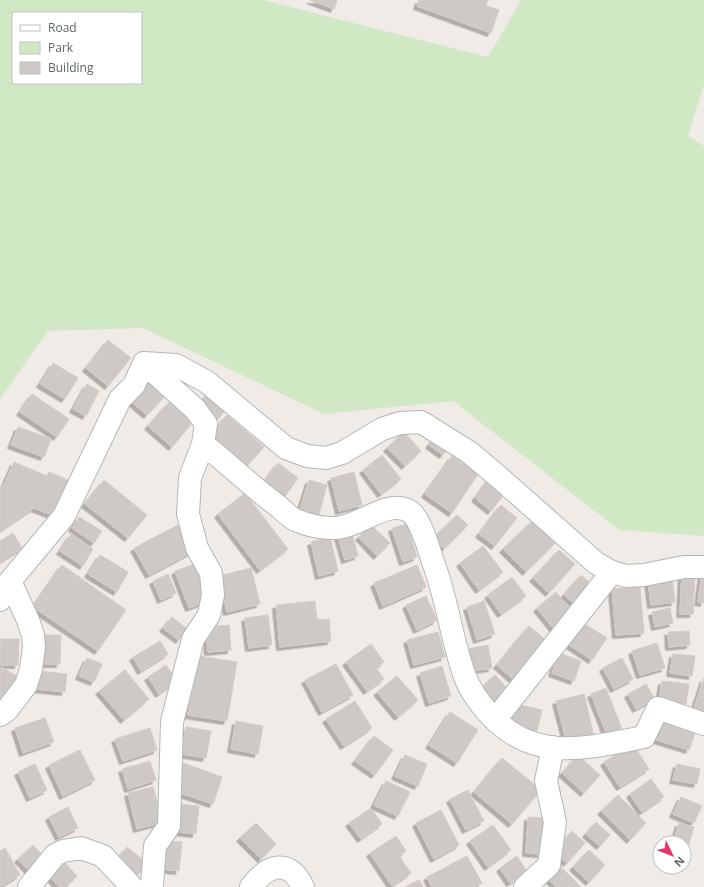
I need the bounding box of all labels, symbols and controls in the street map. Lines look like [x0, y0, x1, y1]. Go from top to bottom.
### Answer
legend [12, 12, 142, 84]
text: Road [48, 19, 77, 36]
text: Park [48, 39, 74, 56]
text: Building [48, 59, 94, 76]
north arrow [652, 835, 692, 875]
text: N [671, 854, 688, 871]

